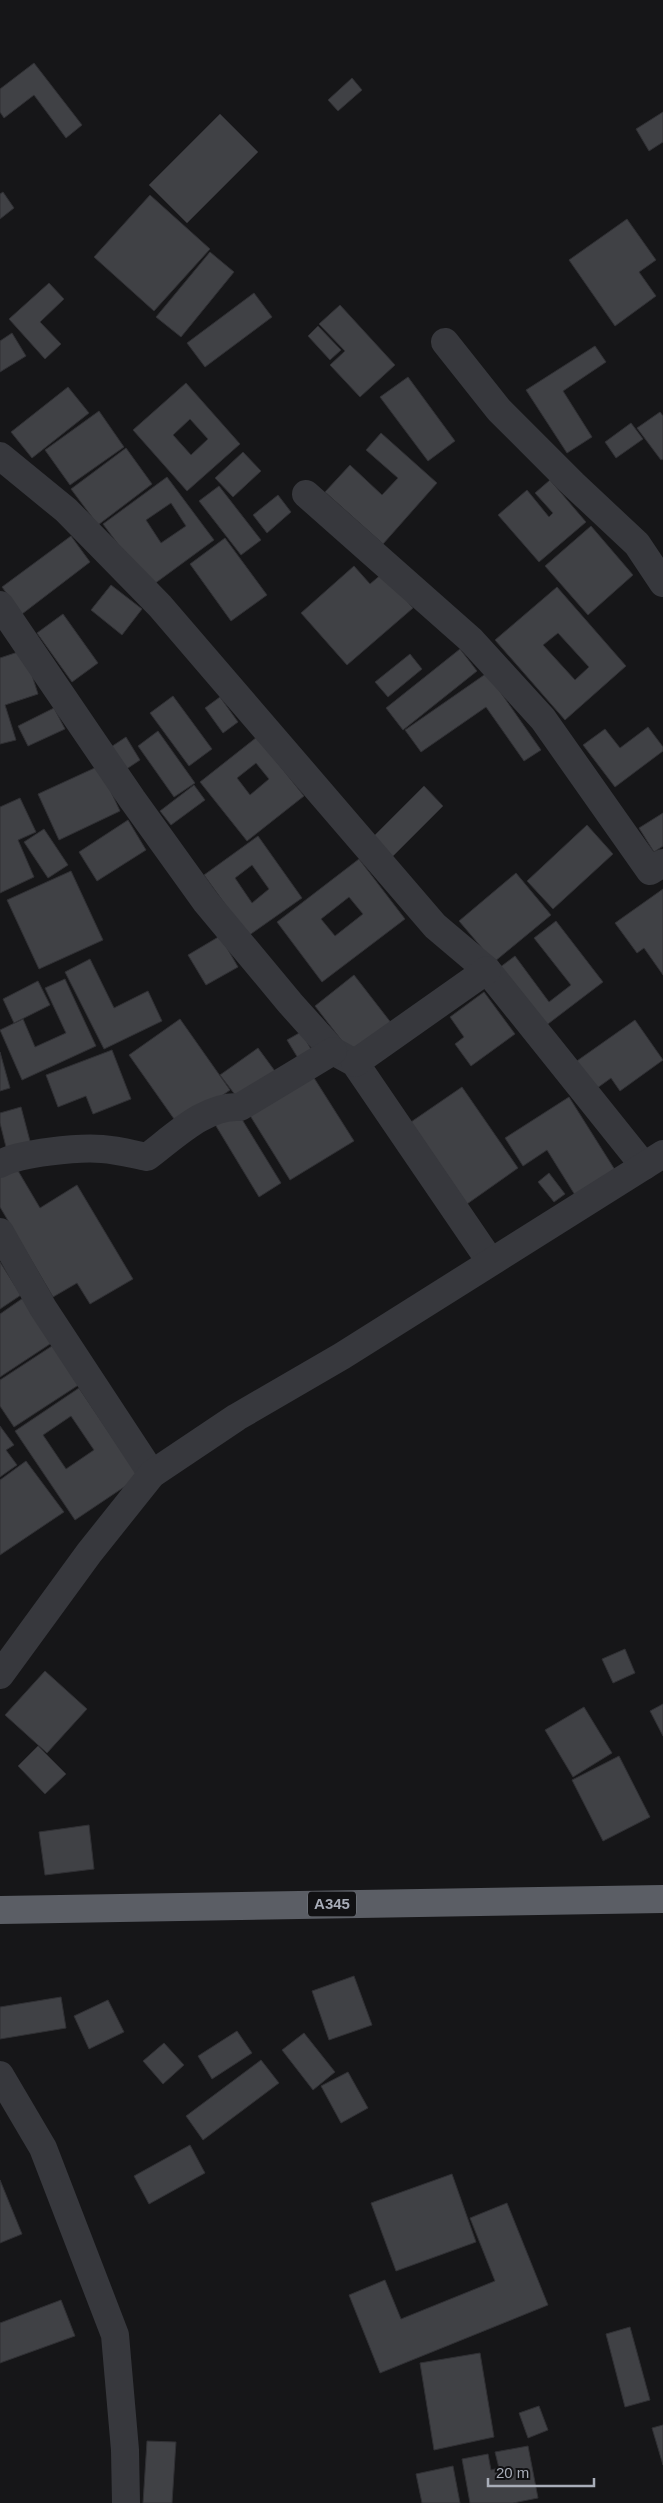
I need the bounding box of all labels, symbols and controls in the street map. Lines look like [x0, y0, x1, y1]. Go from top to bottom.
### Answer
road number: A345 [308, 1892, 356, 1916]
scale bar [488, 2456, 594, 2488]
text: 20 m [496, 2464, 529, 2481]

